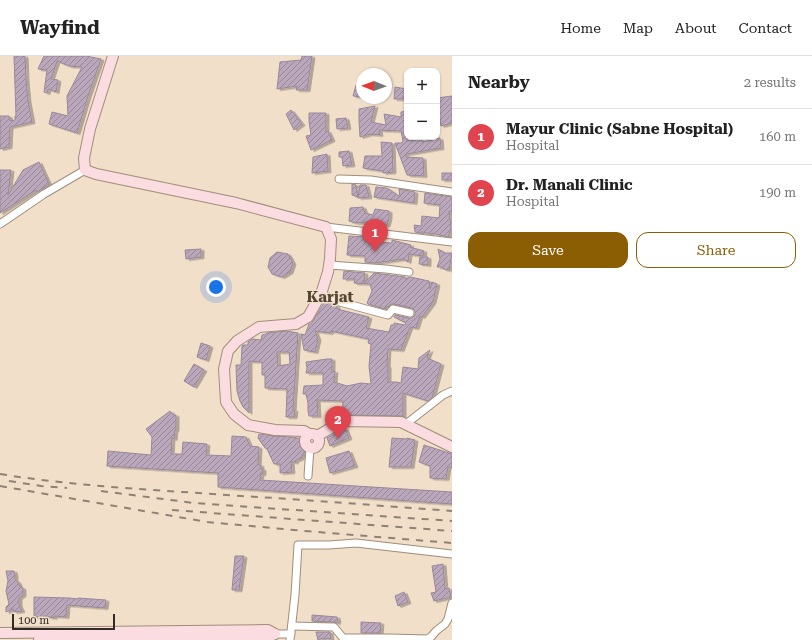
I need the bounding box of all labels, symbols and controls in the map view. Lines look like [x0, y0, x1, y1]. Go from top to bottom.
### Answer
text: Wayfind [20, 16, 100, 39]
text: Home [560, 20, 601, 36]
text: Map [623, 20, 653, 36]
text: About [675, 20, 717, 36]
text: Contact [739, 20, 792, 36]
north arrow [356, 68, 392, 104]
map controls [404, 68, 440, 140]
button: + [404, 68, 440, 104]
text: Nearby [468, 72, 530, 92]
text: 2 results [744, 75, 796, 90]
button: − [404, 104, 440, 140]
text: Mayur Clinic (Sabne Hospital) [506, 120, 733, 138]
text: 1 [477, 129, 485, 144]
text: 160 m [759, 129, 796, 144]
text: Hospital [506, 138, 559, 153]
text: Dr. Manali Clinic [506, 176, 633, 194]
text: 2 [477, 185, 485, 200]
text: 190 m [759, 185, 796, 200]
text: Hospital [506, 194, 559, 209]
pin: 1 [362, 219, 388, 252]
button: Save [468, 232, 628, 268]
button: Share [636, 232, 796, 268]
your location [206, 277, 226, 297]
district label: Karjat [306, 288, 354, 306]
pin: 2 [325, 406, 351, 439]
scale bar [12, 612, 115, 631]
text: 100 m [18, 614, 49, 627]

